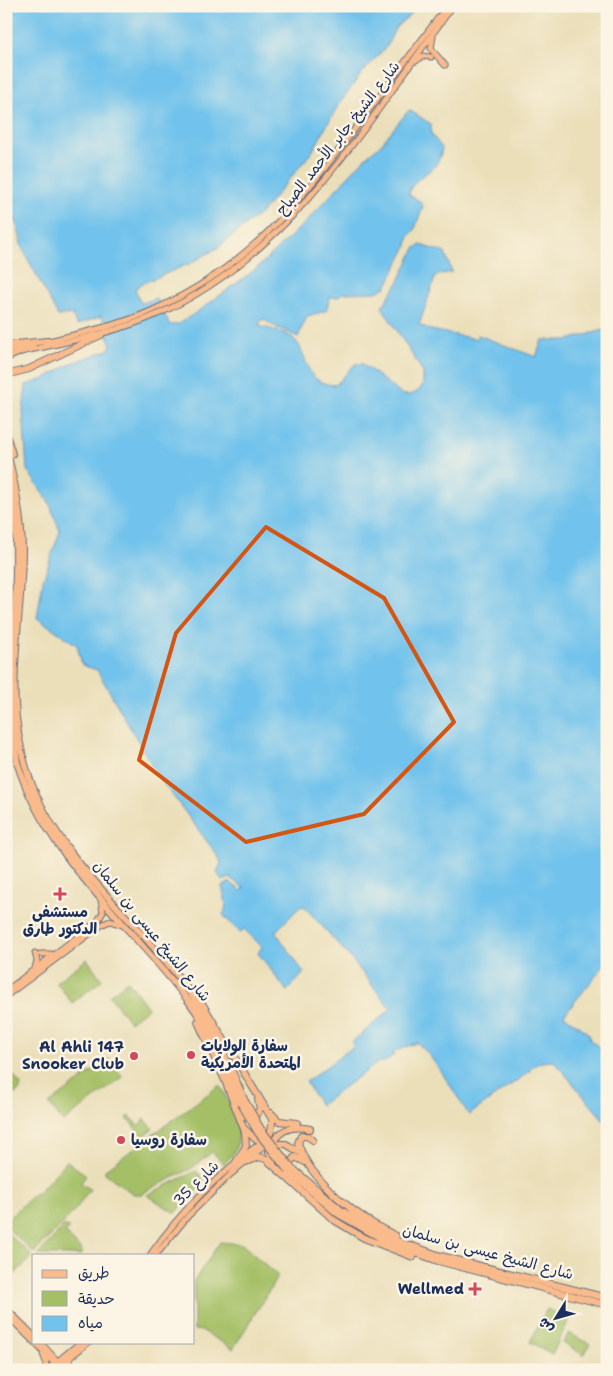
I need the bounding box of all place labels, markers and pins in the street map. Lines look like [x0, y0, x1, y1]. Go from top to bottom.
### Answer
marker: مستشفى الدكتور طارق [53, 887, 67, 901]
place label: مستشفى الدكتور طارق [23, 902, 97, 939]
place label: سفارة الولايات المتحدة الأمريكية [201, 1036, 301, 1073]
place label: Al Ahli 147 Snooker Club [22, 1037, 124, 1074]
marker: سفارة الولايات المتحدة الأمريكية [185, 1049, 197, 1061]
marker: Al Ahli 147 Snooker Club [128, 1050, 140, 1062]
place label: سفارة روسيا [131, 1130, 207, 1150]
marker: سفارة روسيا [115, 1134, 127, 1146]
place label: Wellmed [398, 1279, 464, 1299]
marker: Wellmed [468, 1282, 482, 1296]

